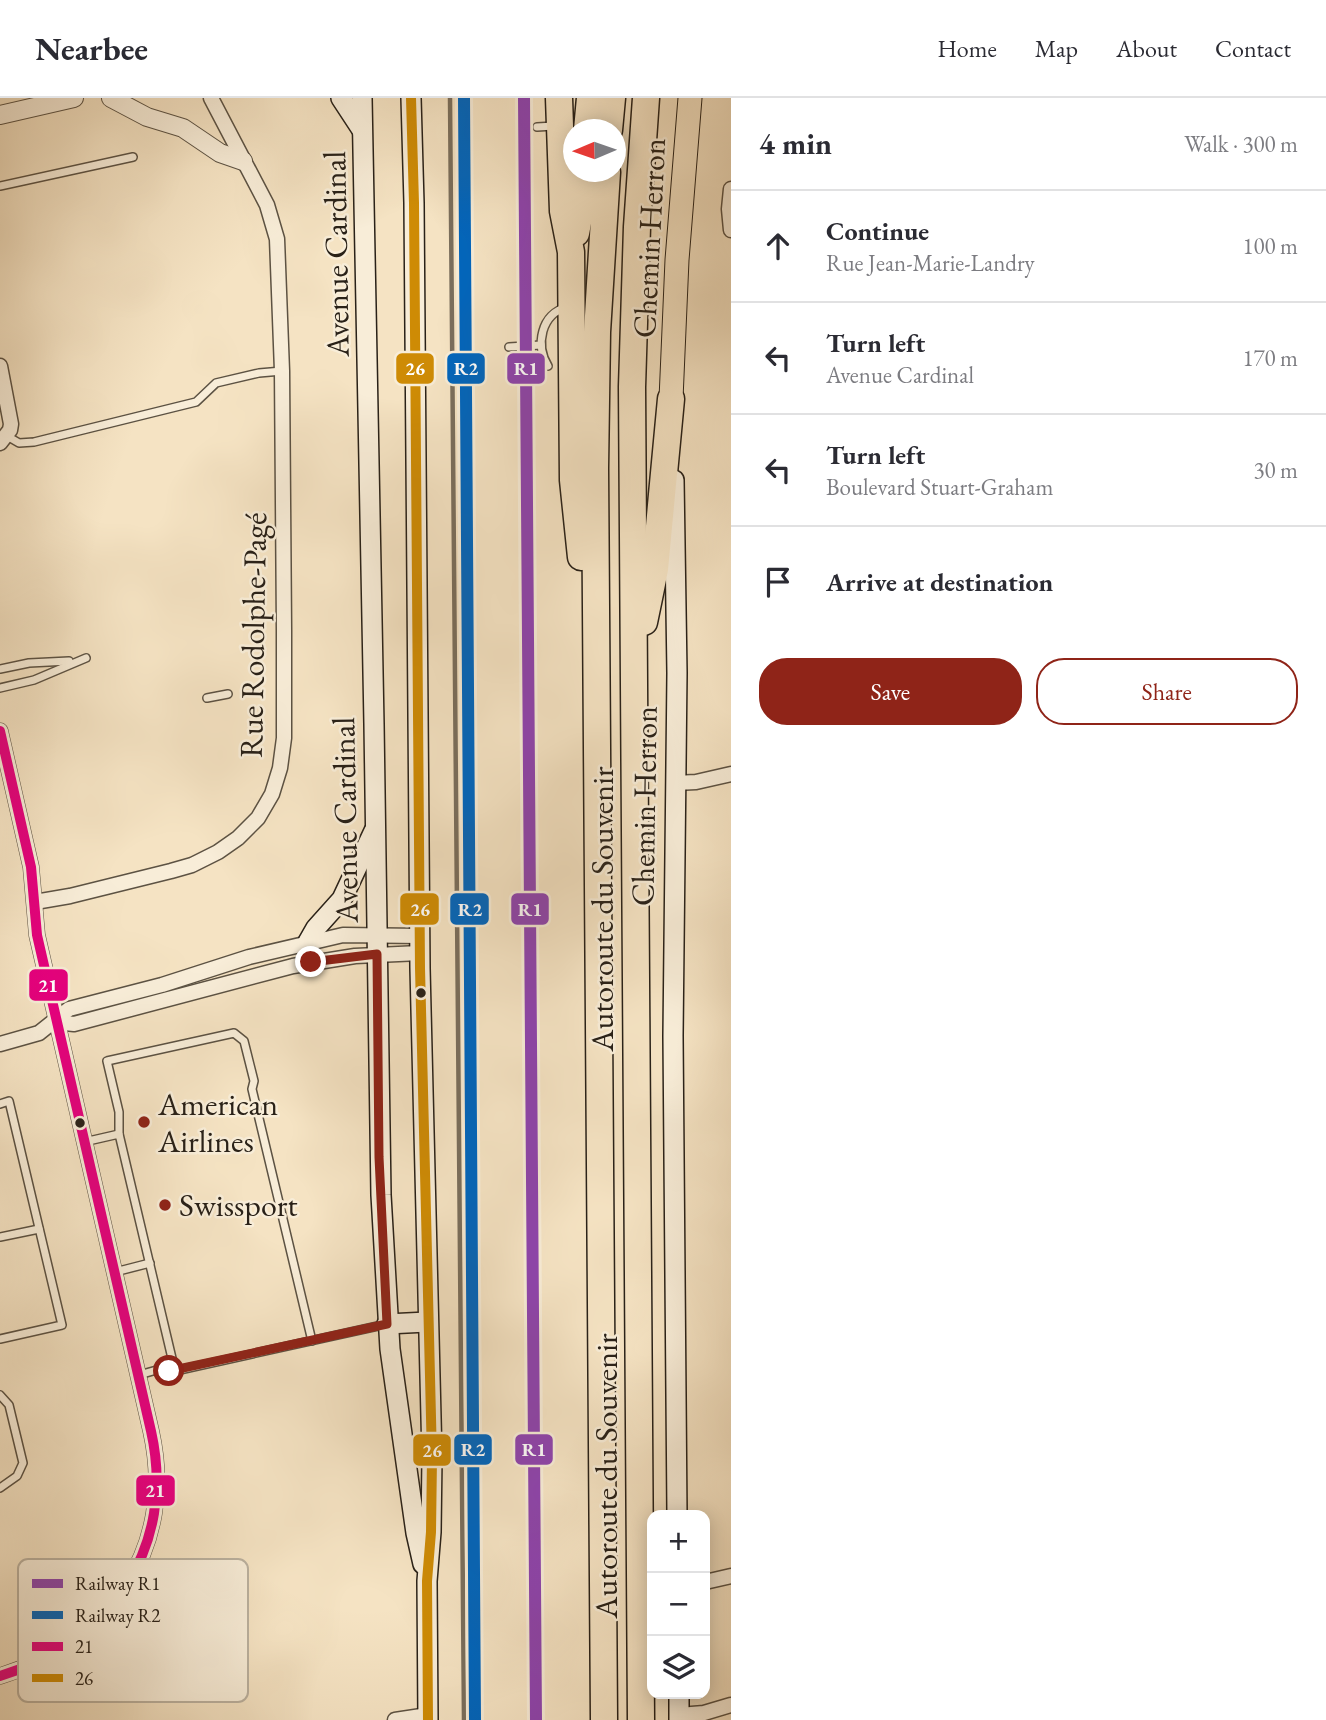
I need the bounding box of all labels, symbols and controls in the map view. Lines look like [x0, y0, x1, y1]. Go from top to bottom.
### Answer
text: Nearbee [35, 27, 148, 70]
text: Home [937, 33, 997, 64]
text: Map [1035, 33, 1078, 64]
text: About [1116, 33, 1177, 64]
text: Contact [1215, 33, 1291, 64]
north arrow [563, 119, 626, 182]
text: 4 min [759, 124, 832, 163]
text: Walk · 300 m [1184, 129, 1298, 159]
street label: Chemin Herron [623, 137, 675, 339]
street label: Avenue Cardinal [313, 150, 359, 358]
text: Continue [826, 214, 929, 248]
icon: ahead [759, 227, 797, 265]
text: 100 m [1242, 231, 1298, 261]
text: Rue Jean-Marie-Landry [826, 248, 1035, 278]
text: Turn left [826, 326, 925, 360]
icon: left [759, 339, 797, 377]
text: 170 m [1242, 343, 1298, 373]
line badge: 26 [395, 352, 435, 385]
line badge: R2 [446, 352, 486, 385]
line badge: R1 [506, 352, 546, 385]
text: 26 [405, 356, 425, 381]
text: R2 [454, 356, 478, 381]
text: R1 [514, 356, 538, 381]
text: Avenue Cardinal [826, 360, 974, 390]
text: Turn left [826, 438, 925, 472]
icon: left [759, 451, 797, 489]
text: 30 m [1253, 455, 1298, 485]
text: Boulevard Stuart-Graham [826, 472, 1053, 502]
street label: Rue Rodolphe-Pagé [230, 512, 276, 758]
icon: arrive [759, 563, 797, 601]
text: Arrive at destination [826, 565, 1053, 599]
button: Save [759, 658, 1022, 725]
button: Share [1036, 658, 1298, 725]
street label: Chemin Herron [621, 705, 667, 906]
street label: Avenue Cardinal [322, 716, 368, 924]
street label: Autoroute du Souvenir [581, 766, 623, 1053]
line badge: 26 [399, 892, 440, 926]
line badge: R2 [449, 892, 490, 926]
line badge: R1 [510, 892, 550, 926]
text: 26 [410, 897, 430, 922]
text: R2 [458, 897, 482, 922]
text: R1 [518, 897, 542, 922]
route end [295, 946, 326, 977]
line badge: 21 [28, 968, 69, 1002]
text: 21 [38, 973, 58, 998]
unlabelled marker [414, 986, 428, 1000]
place label: American Airlines [157, 1083, 278, 1162]
marker: American Airlines [136, 1114, 152, 1130]
unlabelled marker [73, 1116, 87, 1130]
place label: Swissport [179, 1184, 298, 1226]
marker: Swissport [157, 1197, 173, 1213]
street label: Autoroute du Souvenir [585, 1333, 627, 1620]
route start [153, 1355, 184, 1386]
line badge: 26 [412, 1433, 452, 1467]
line badge: R2 [453, 1433, 493, 1466]
line badge: R1 [514, 1433, 554, 1466]
text: R2 [461, 1437, 485, 1462]
text: R1 [522, 1437, 546, 1462]
text: 26 [422, 1438, 442, 1463]
line badge: 21 [135, 1474, 176, 1507]
text: 21 [145, 1478, 165, 1503]
map controls [647, 1510, 710, 1699]
button: + [647, 1510, 710, 1573]
legend [18, 1559, 248, 1702]
text: Railway R1 [75, 1571, 160, 1596]
button: − [647, 1573, 710, 1636]
text: Railway R2 [75, 1603, 160, 1628]
text: 21 [75, 1634, 93, 1659]
button: layers [647, 1636, 710, 1699]
text: 26 [75, 1666, 93, 1691]

